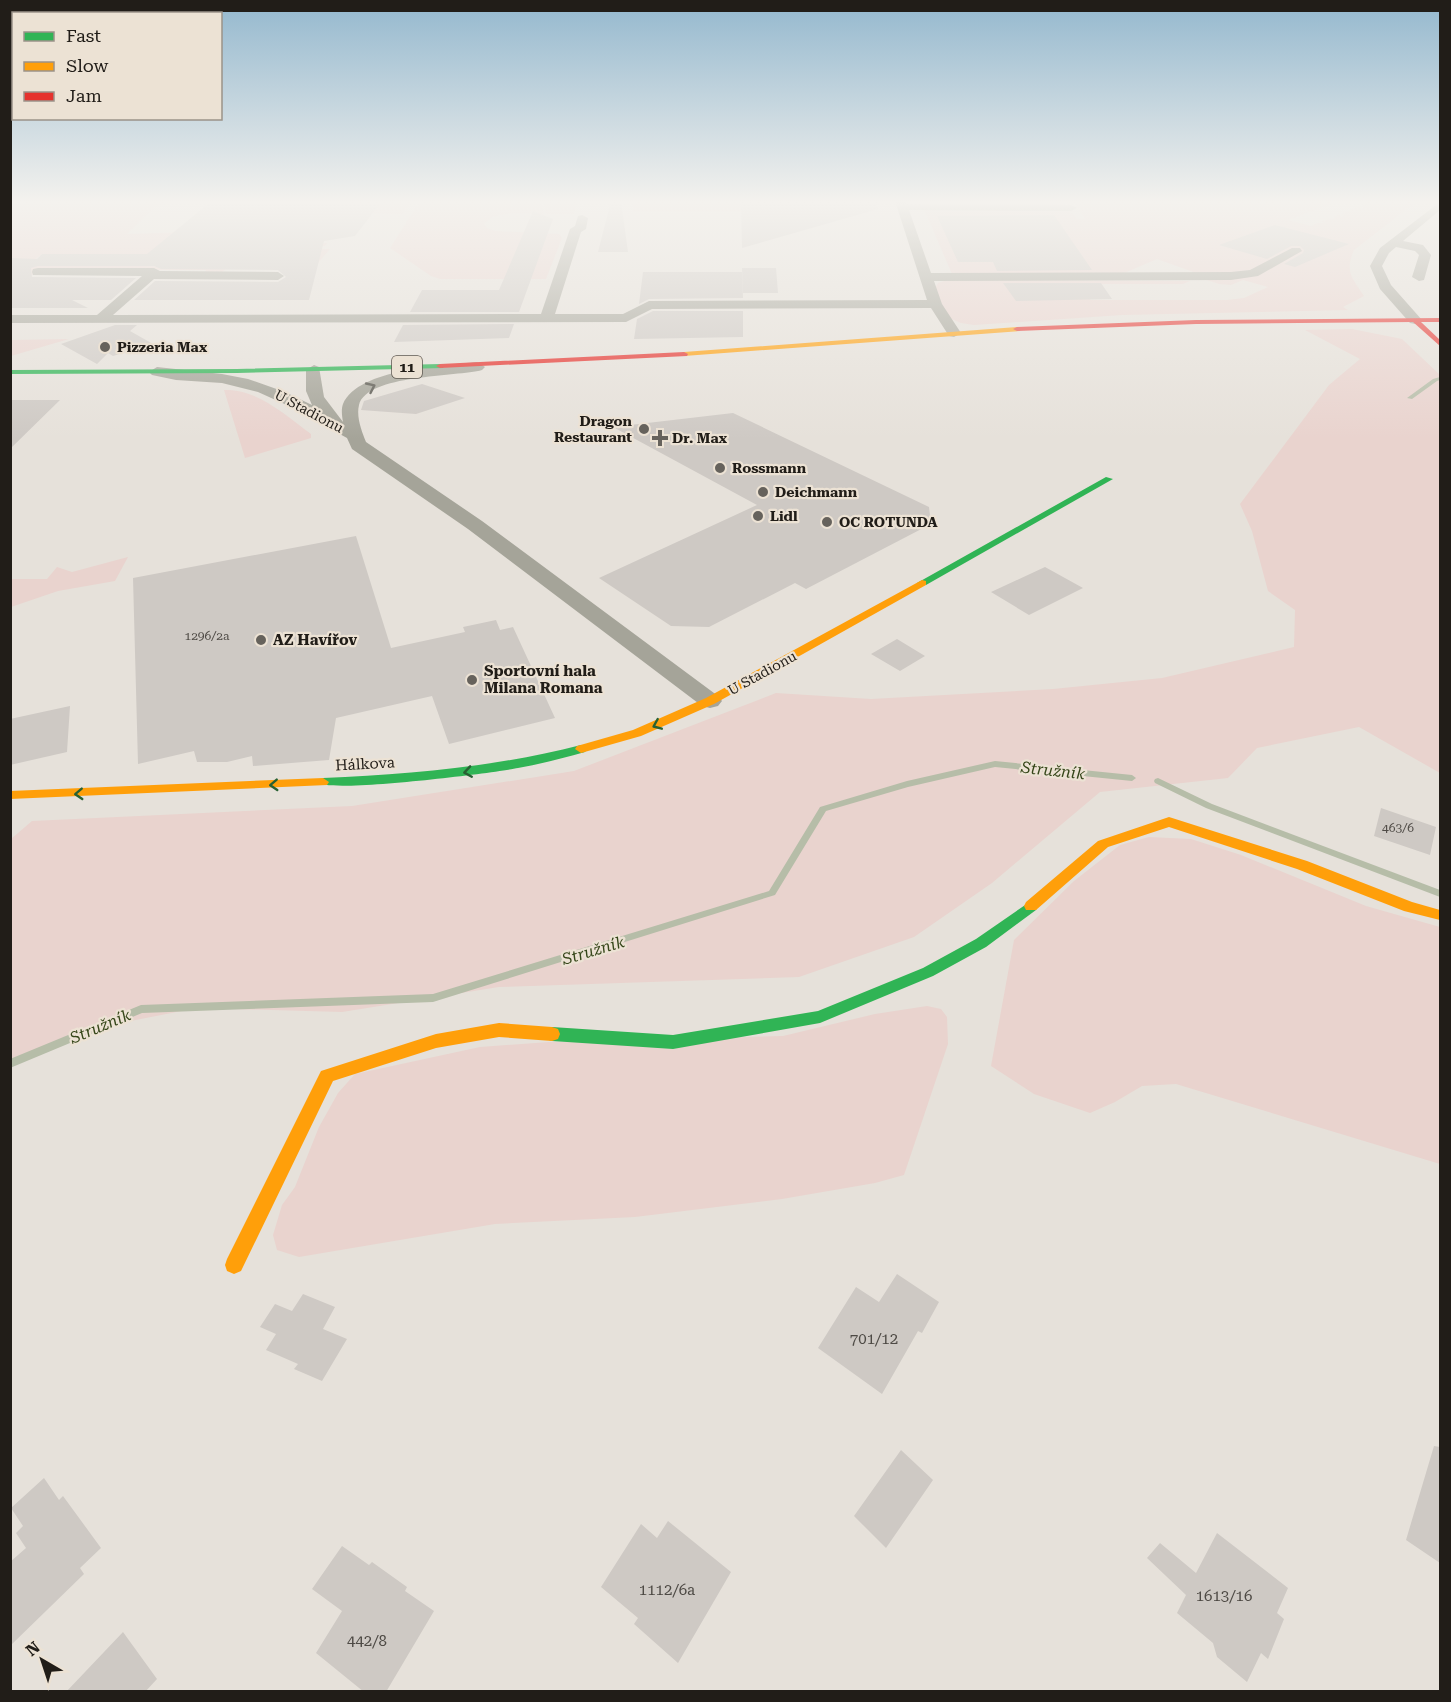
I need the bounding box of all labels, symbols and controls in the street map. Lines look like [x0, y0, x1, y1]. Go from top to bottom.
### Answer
legend [12, 12, 222, 120]
text: Fast [66, 25, 101, 46]
text: Slow [66, 55, 108, 76]
text: Jam [66, 85, 102, 106]
place label: Pizzeria Max [117, 339, 208, 355]
marker: Pizzeria Max [98, 340, 112, 354]
road number: 11 [392, 356, 422, 378]
one-way arrow [365, 382, 376, 394]
street label: U Stadionu [272, 386, 346, 436]
place label: Dragon Restaurant [554, 413, 633, 445]
marker: Dragon Restaurant [637, 422, 651, 436]
place label: Dr. Max [672, 430, 728, 446]
marker: Dr. Max [653, 431, 667, 445]
place label: Rossmann [732, 460, 807, 476]
marker: Rossmann [713, 461, 727, 475]
place label: Deichmann [775, 484, 858, 500]
marker: Deichmann [756, 485, 770, 499]
place label: Lidl [770, 508, 798, 524]
marker: Lidl [751, 509, 765, 523]
place label: OC ROTUNDA [839, 514, 938, 530]
marker: OC ROTUNDA [820, 515, 834, 529]
house number: 1296/2a [184, 629, 230, 643]
place label: AZ Havířov [273, 631, 357, 649]
marker: AZ Havířov [254, 633, 268, 647]
street label: U Stadionu [725, 648, 799, 698]
place label: Sportovní hala Milana Romana [484, 662, 603, 697]
marker: Sportovní hala Milana Romana [465, 673, 479, 687]
one-way arrow [652, 717, 663, 729]
street label: Hálkova [335, 753, 395, 775]
water label: Stružník [1019, 758, 1086, 783]
one-way arrow [464, 765, 474, 778]
one-way arrow [269, 778, 278, 791]
one-way arrow [75, 787, 84, 800]
house number: 463/6 [1382, 821, 1414, 835]
water label: Stružník [559, 932, 627, 969]
water label: Stružník [66, 1005, 134, 1048]
house number: 701/12 [850, 1330, 898, 1348]
house number: 1112/6a [639, 1581, 695, 1599]
house number: 1613/16 [1196, 1587, 1252, 1605]
north arrow [12, 1630, 72, 1690]
house number: 442/8 [347, 1632, 387, 1650]
text: N [22, 1637, 44, 1660]

